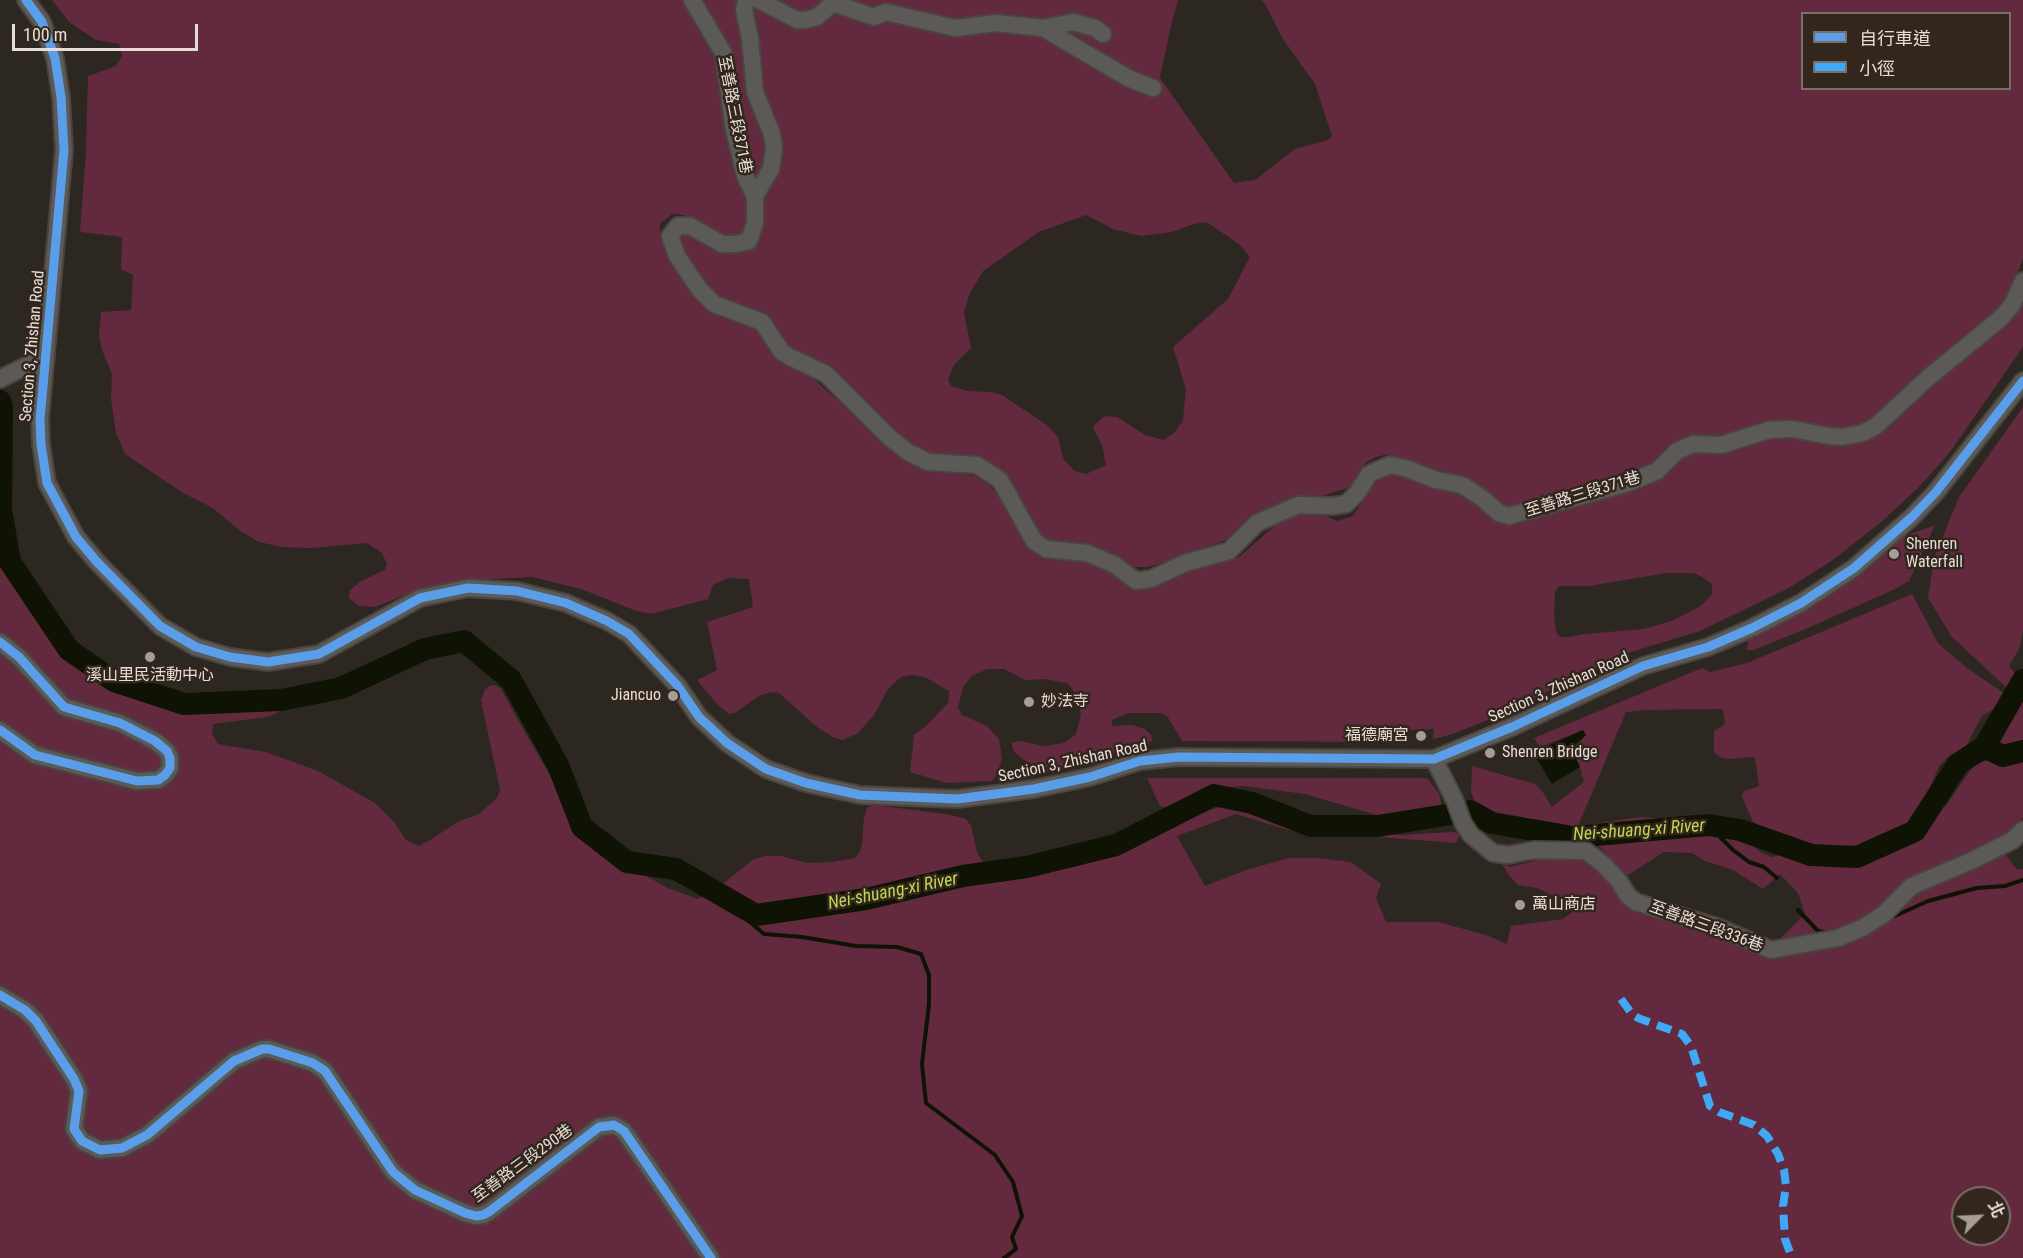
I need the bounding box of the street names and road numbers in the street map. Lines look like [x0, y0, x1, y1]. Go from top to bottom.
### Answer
street label: 至善路三段371巷 [713, 54, 755, 176]
street label: Section 3, Zhishan Road [17, 270, 49, 422]
street label: 至善路三段371巷 [1523, 468, 1643, 522]
street label: Section 3, Zhishan Road [1486, 648, 1632, 728]
street label: Section 3, Zhishan Road [997, 737, 1149, 787]
street label: 至善路三段336巷 [1646, 898, 1766, 956]
street label: 至善路三段290巷 [469, 1121, 577, 1207]

